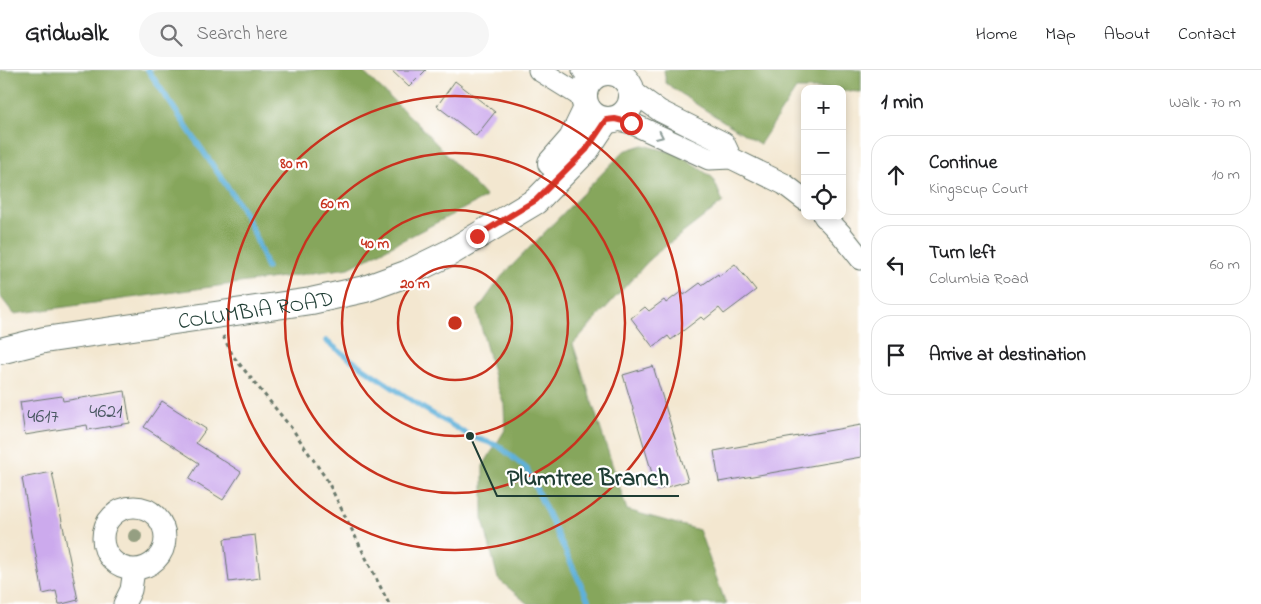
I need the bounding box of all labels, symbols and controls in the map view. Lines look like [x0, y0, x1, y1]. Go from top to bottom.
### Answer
search box [139, 12, 489, 57]
text: Gridwalk [25, 17, 109, 52]
icon: search [157, 21, 185, 49]
text: Search here [197, 21, 288, 48]
text: Home [976, 22, 1017, 48]
text: Map [1045, 22, 1076, 48]
text: About [1104, 22, 1150, 48]
text: Contact [1178, 22, 1236, 48]
map controls [801, 85, 846, 220]
button: + [801, 85, 846, 130]
text: 1 min [881, 88, 923, 118]
text: Walk · 70 m [1169, 91, 1241, 115]
route start [620, 112, 643, 135]
one-way arrow [655, 130, 664, 141]
button: − [801, 130, 846, 175]
text: Continue [929, 150, 997, 177]
text: 80 m [279, 153, 308, 175]
icon: ahead [882, 161, 910, 189]
text: 10 m [1212, 163, 1240, 187]
button: locate [801, 175, 846, 220]
text: Kingscup Court [929, 177, 1028, 201]
text: 60 m [320, 193, 350, 215]
route end [466, 225, 489, 248]
text: 40 m [360, 233, 389, 255]
text: Turn left [929, 240, 996, 267]
icon: left [882, 251, 910, 279]
text: 60 m [1210, 253, 1240, 277]
text: Columbia Road [929, 267, 1029, 291]
text: 20 m [399, 273, 430, 295]
street label: COLUMBIA ROAD [176, 283, 337, 339]
centre of rings [446, 314, 464, 332]
icon: arrive [882, 341, 910, 369]
text: Arrive at destination [929, 342, 1086, 369]
house number: 4621 [89, 398, 123, 427]
house number: 4617 [27, 403, 59, 432]
callout: Plumtree Branch [497, 457, 679, 496]
text: Plumtree Branch [507, 462, 669, 497]

